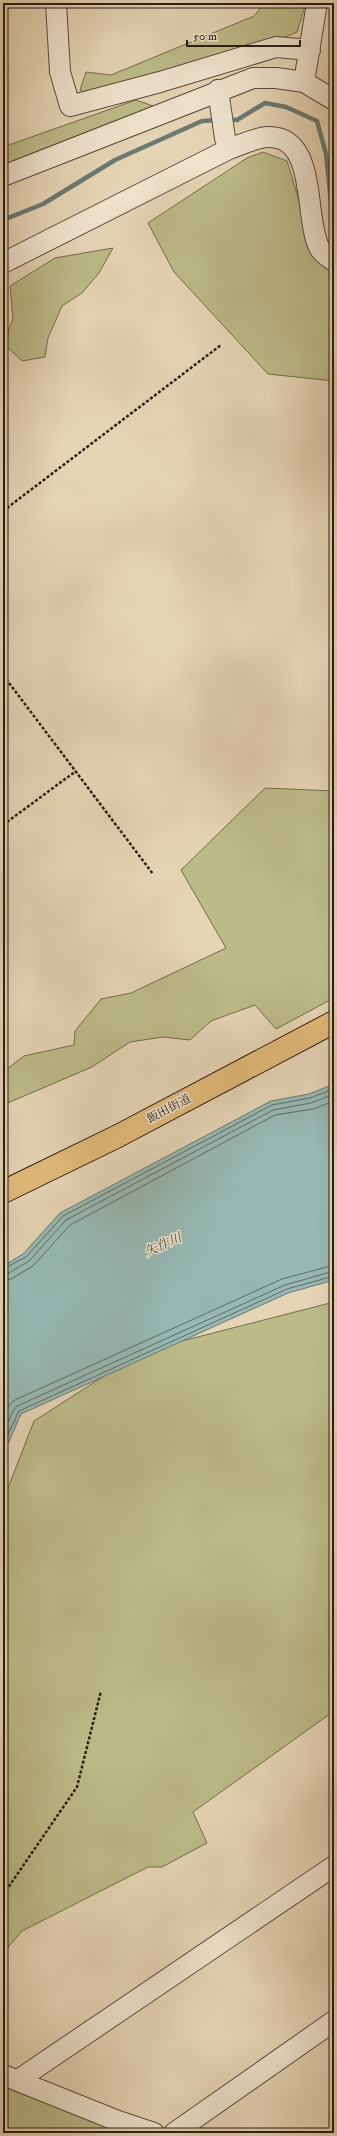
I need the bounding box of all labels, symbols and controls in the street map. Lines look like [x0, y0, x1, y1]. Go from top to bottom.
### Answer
scale bar [187, 22, 300, 48]
text: 50 m [193, 29, 217, 44]
street label: 飯田街道 [144, 1091, 194, 1127]
water label: 矢作川 [142, 1229, 186, 1260]

